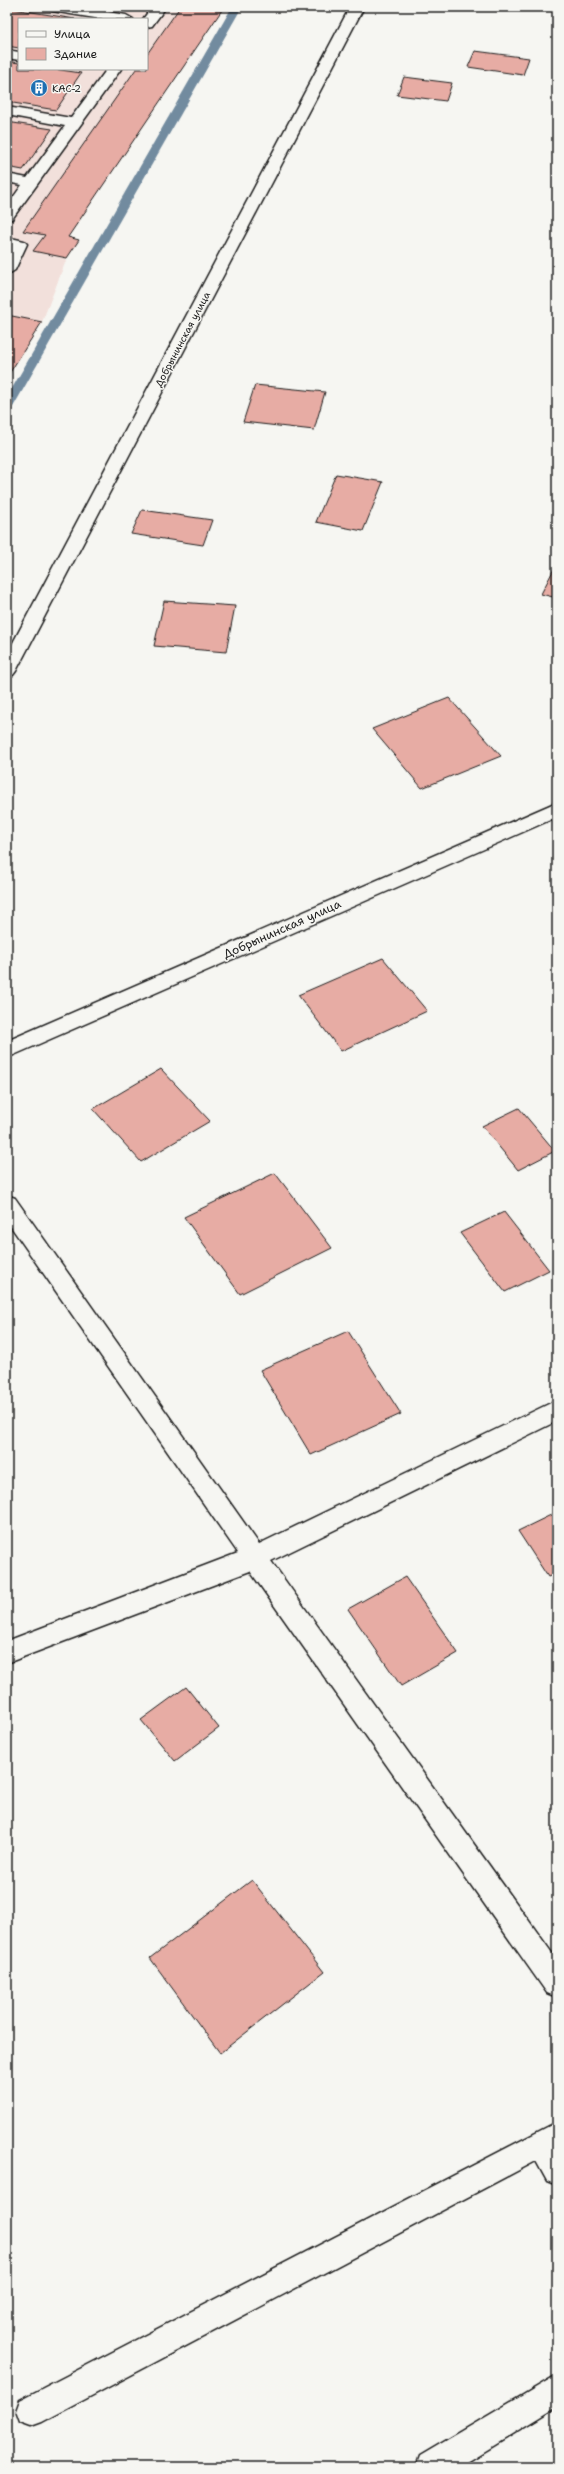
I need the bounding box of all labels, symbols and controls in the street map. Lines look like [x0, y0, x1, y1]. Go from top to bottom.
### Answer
legend [18, 18, 148, 70]
text: Улица [54, 26, 91, 42]
text: Здание [54, 46, 98, 62]
building icon: КАС-2 [29, 78, 49, 98]
place label: КАС-2 [52, 82, 81, 95]
street label: Добрынинская улица [152, 289, 213, 389]
street label: Добрынинская улица [221, 896, 344, 962]

